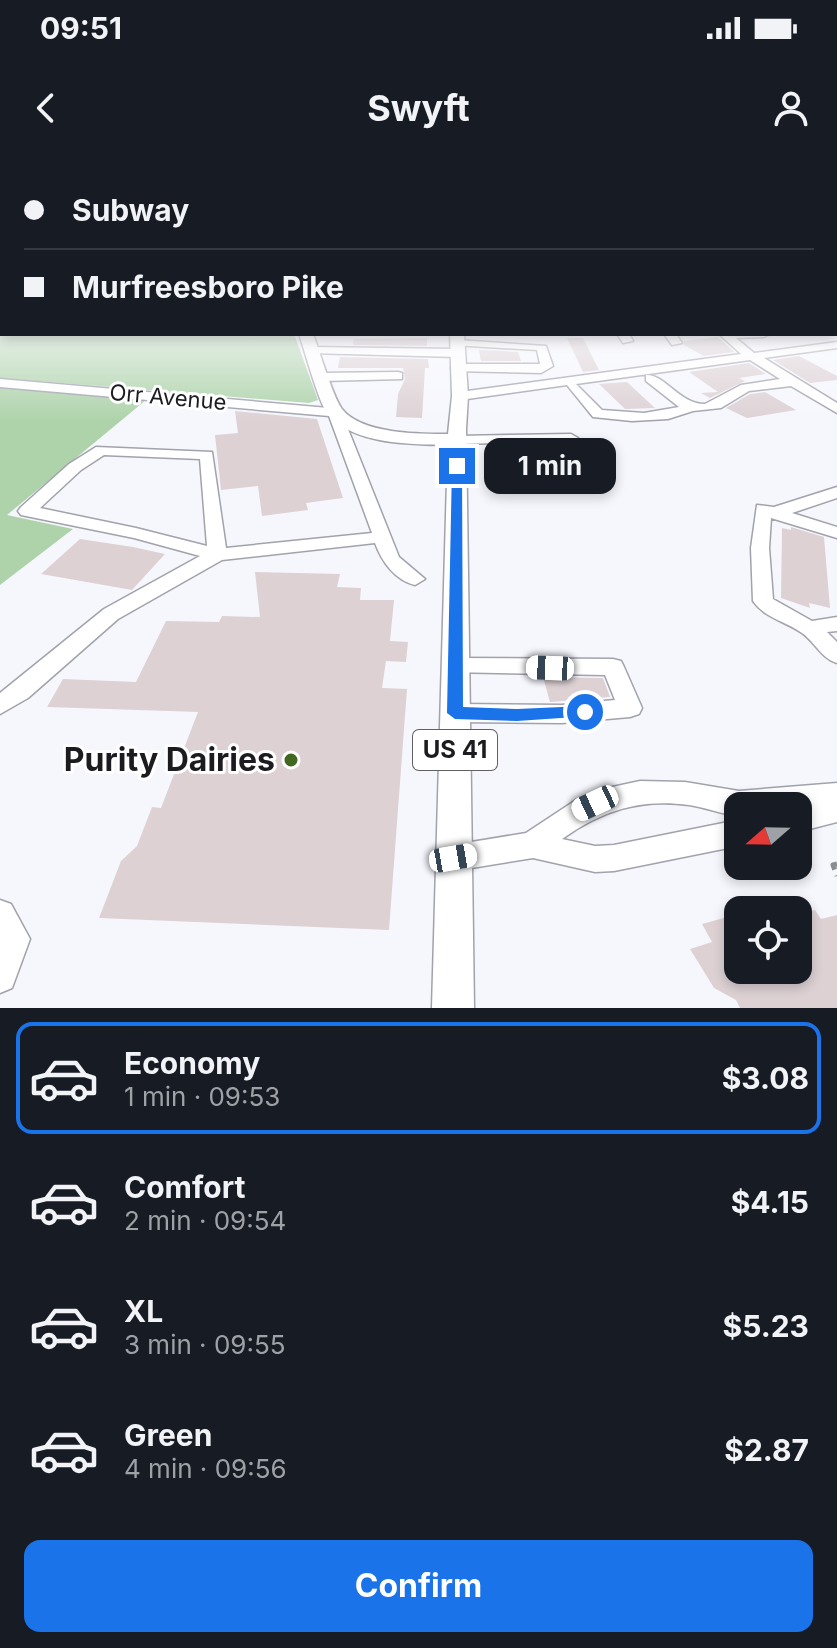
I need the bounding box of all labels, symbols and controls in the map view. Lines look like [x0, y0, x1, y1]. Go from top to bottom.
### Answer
text: 09:51 [40, 10, 122, 46]
icon: back [24, 86, 68, 130]
text: Swyft [367, 86, 470, 130]
icon: person [769, 86, 813, 130]
text: Subway [72, 192, 189, 228]
text: Murfreesboro Pike [72, 269, 344, 305]
street label: Orr Avenue [108, 379, 228, 415]
callout: 1 min [485, 438, 617, 494]
route end [439, 448, 475, 484]
text: 1 min [518, 450, 582, 481]
car [526, 655, 574, 681]
route start [567, 694, 603, 730]
road number: US 41 [413, 730, 497, 770]
place label: Purity Dairies [64, 740, 275, 779]
marker: Purity Dairies [282, 751, 300, 769]
car [568, 782, 622, 824]
north arrow [724, 792, 812, 880]
map controls [724, 792, 812, 984]
car [427, 842, 479, 874]
button: locate [724, 896, 812, 984]
icon: car [28, 1042, 100, 1114]
text: Economy [124, 1045, 260, 1081]
text: $3.08 [722, 1060, 809, 1096]
text: 1 min · 09:53 [124, 1081, 280, 1112]
icon: car [28, 1166, 100, 1238]
text: Comfort [124, 1169, 245, 1205]
text: $4.15 [731, 1184, 809, 1220]
text: 2 min · 09:54 [124, 1205, 286, 1236]
icon: car [28, 1290, 100, 1362]
text: XL [124, 1293, 163, 1329]
text: $5.23 [723, 1308, 809, 1344]
text: 3 min · 09:55 [124, 1329, 286, 1360]
icon: car [28, 1414, 100, 1486]
text: Green [124, 1417, 212, 1453]
text: $2.87 [724, 1432, 809, 1468]
text: 4 min · 09:56 [124, 1453, 287, 1484]
button: Confirm [24, 1540, 813, 1632]

